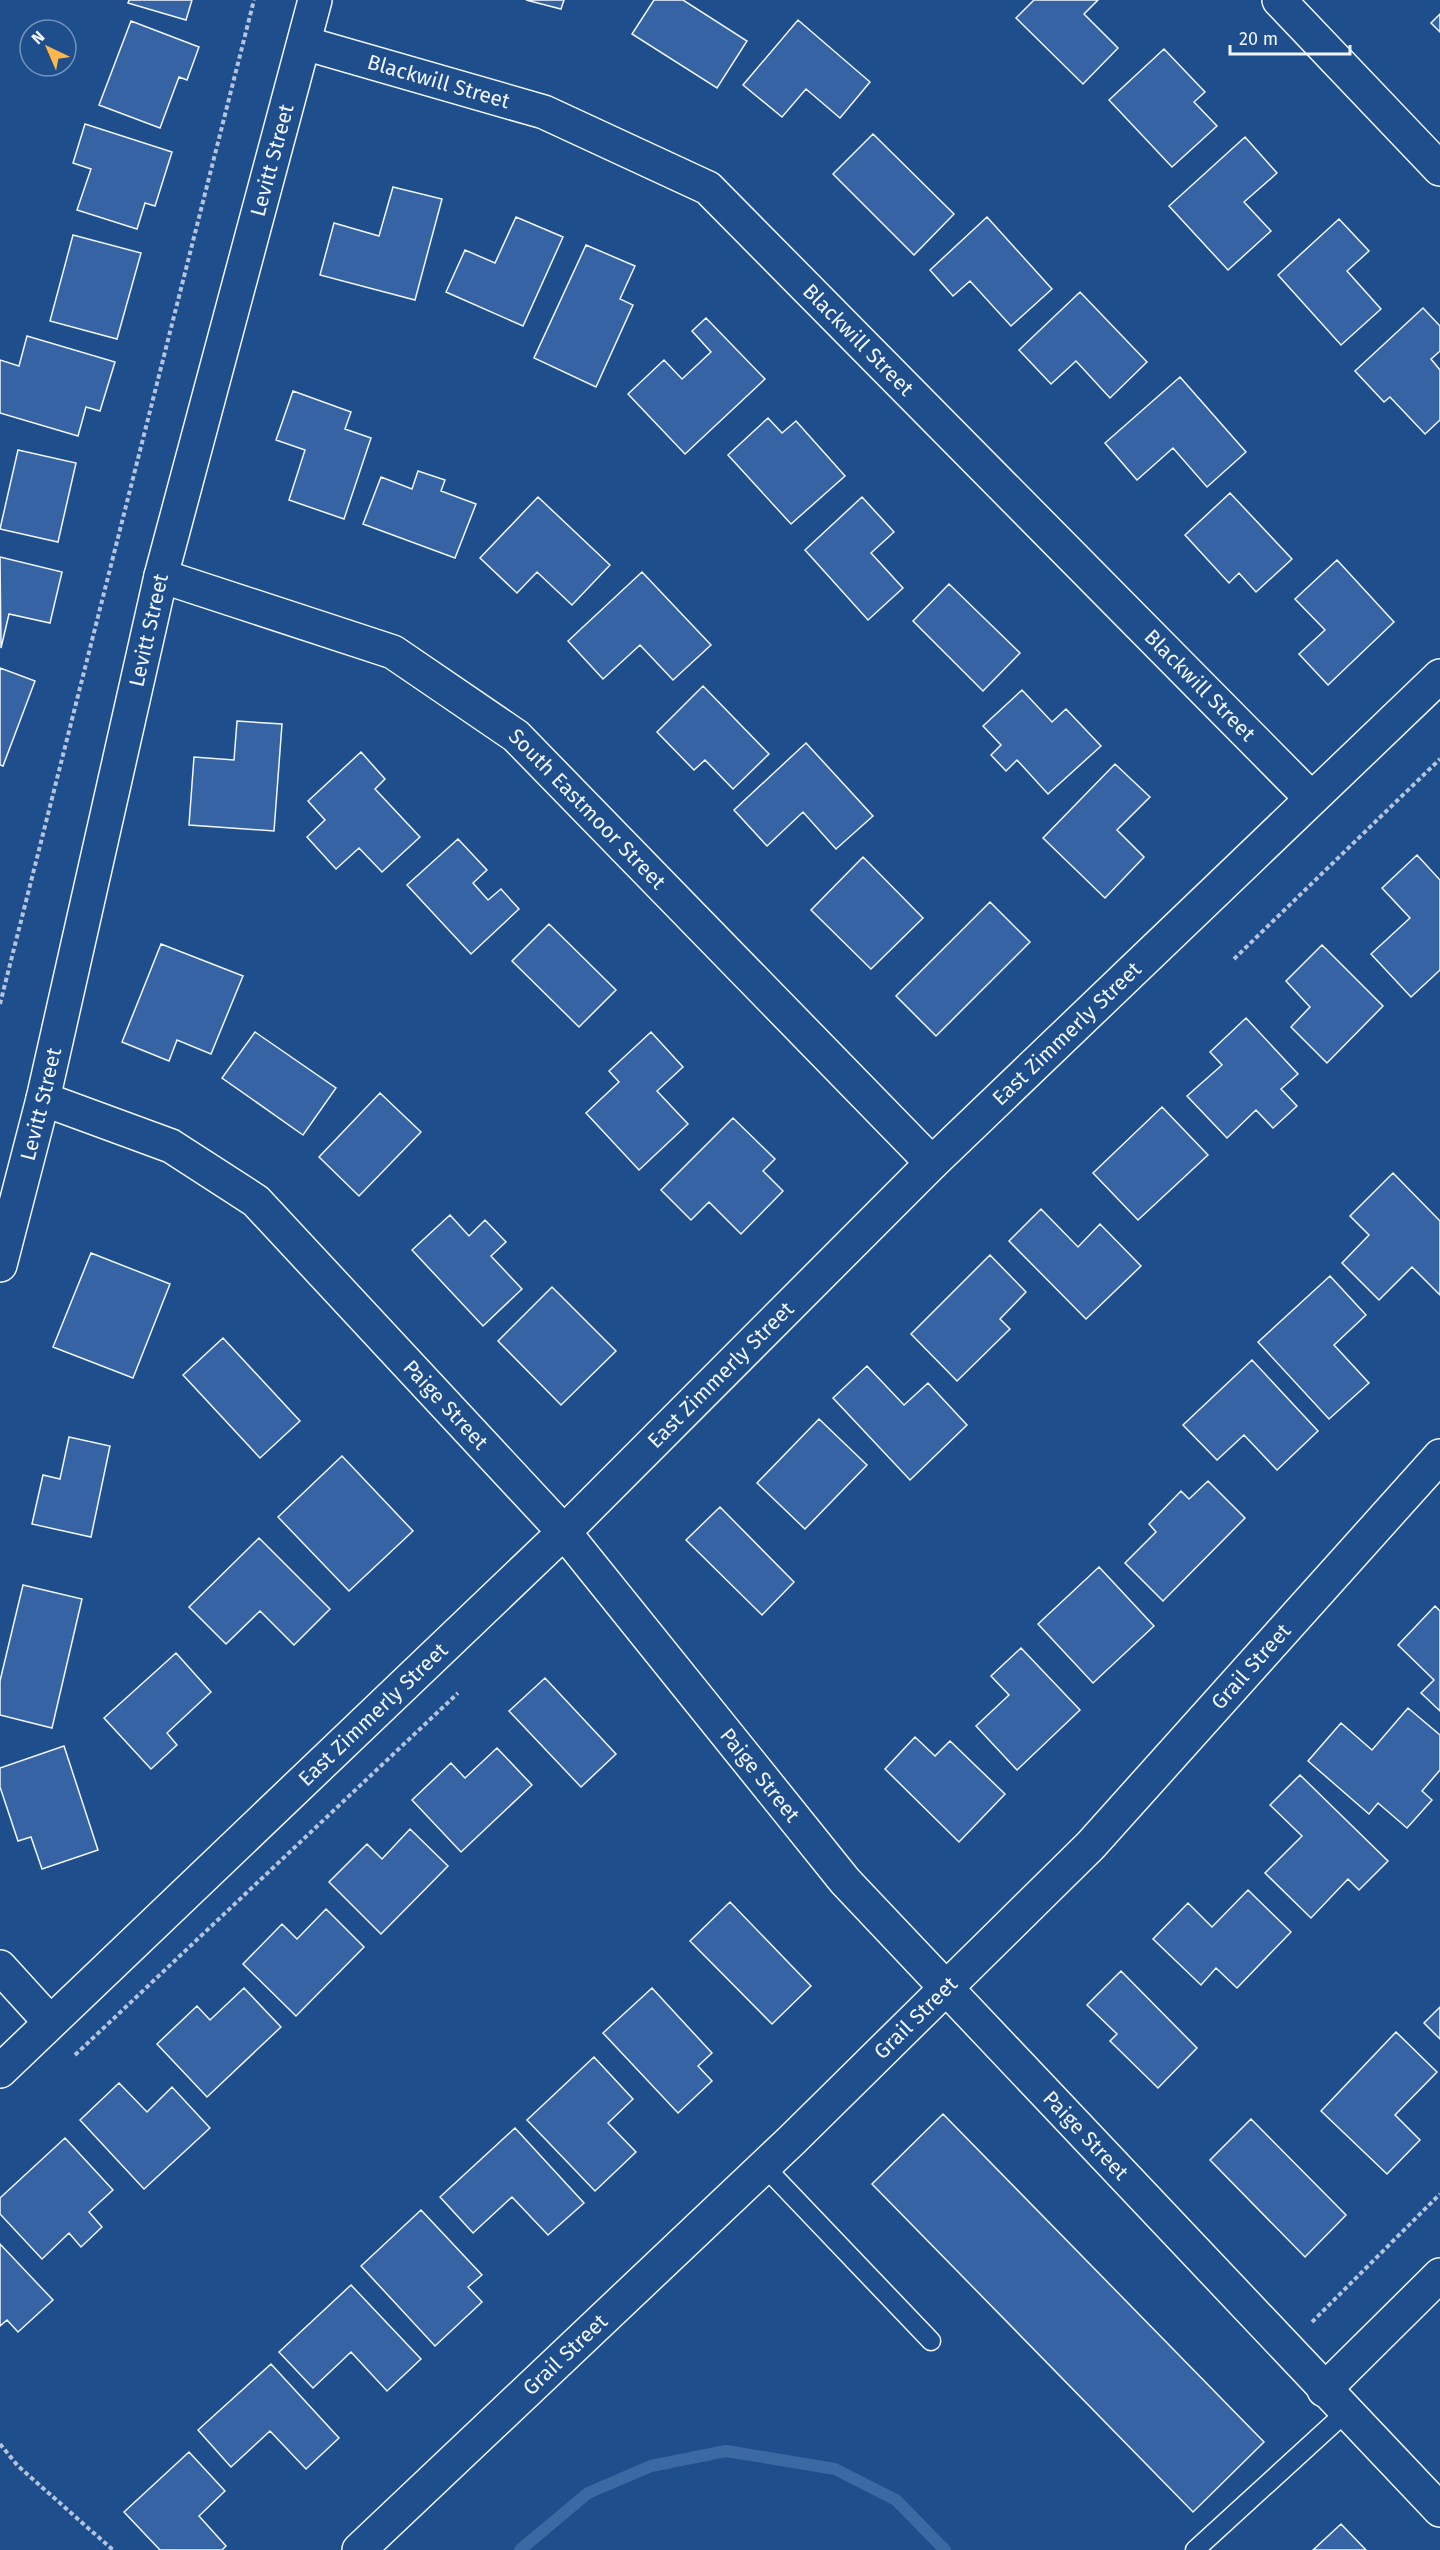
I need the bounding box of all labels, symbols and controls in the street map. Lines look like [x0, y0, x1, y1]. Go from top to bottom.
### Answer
north arrow [18, 18, 78, 78]
scale bar [1230, 18, 1350, 56]
text: N [28, 27, 48, 48]
text: 20 m [1239, 28, 1278, 50]
street label: Blackwill Street [364, 49, 513, 115]
street label: Levitt Street [245, 101, 300, 219]
street label: Blackwill Street [797, 278, 919, 402]
street label: Levitt Street [123, 571, 174, 689]
street label: Blackwill Street [1139, 624, 1261, 747]
street label: South Eastmoor Street [503, 723, 671, 895]
street label: East Zimmerly Street [987, 956, 1147, 1111]
street label: Levitt Street [15, 1045, 67, 1163]
street label: East Zimmerly Street [642, 1296, 800, 1454]
street label: Paige Street [398, 1355, 494, 1455]
street label: Grail Street [1206, 1618, 1297, 1715]
street label: East Zimmerly Street [293, 1637, 453, 1792]
street label: Paige Street [714, 1723, 806, 1828]
street label: Grail Street [869, 1971, 963, 2065]
street label: Paige Street [1037, 2085, 1134, 2186]
street label: Grail Street [518, 2308, 613, 2401]

